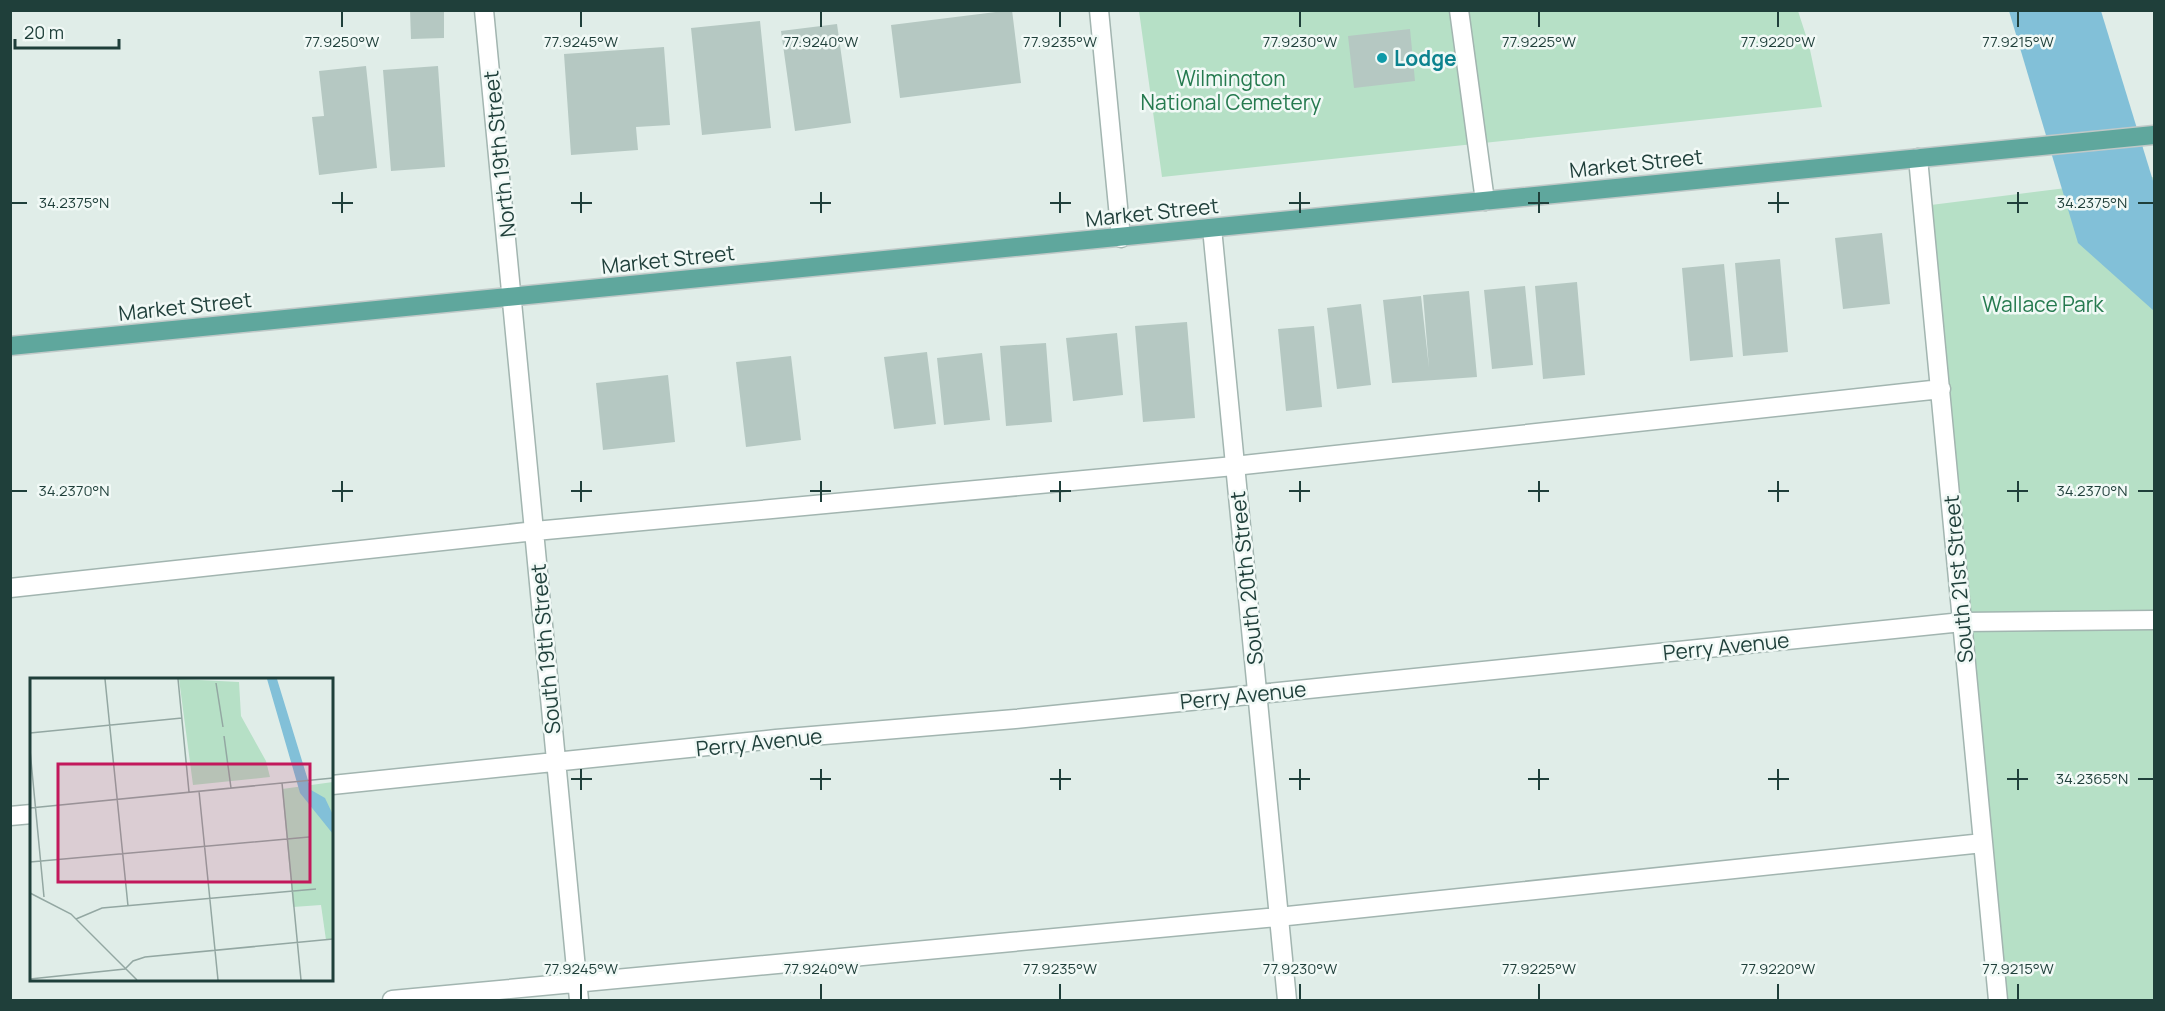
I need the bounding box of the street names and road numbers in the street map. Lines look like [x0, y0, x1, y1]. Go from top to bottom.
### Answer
street label: North 19th Street [476, 69, 522, 239]
street label: Market Street [1568, 142, 1704, 184]
street label: Market Street [1084, 191, 1220, 233]
street label: Market Street [600, 238, 736, 280]
street label: Market Street [117, 285, 253, 327]
street label: South 20th Street [1223, 490, 1269, 666]
street label: South 21st Street [1937, 494, 1979, 664]
street label: South 19th Street [524, 563, 566, 735]
street label: Perry Avenue [1661, 625, 1791, 667]
street label: Perry Avenue [1178, 674, 1308, 716]
street label: Perry Avenue [694, 721, 824, 763]

